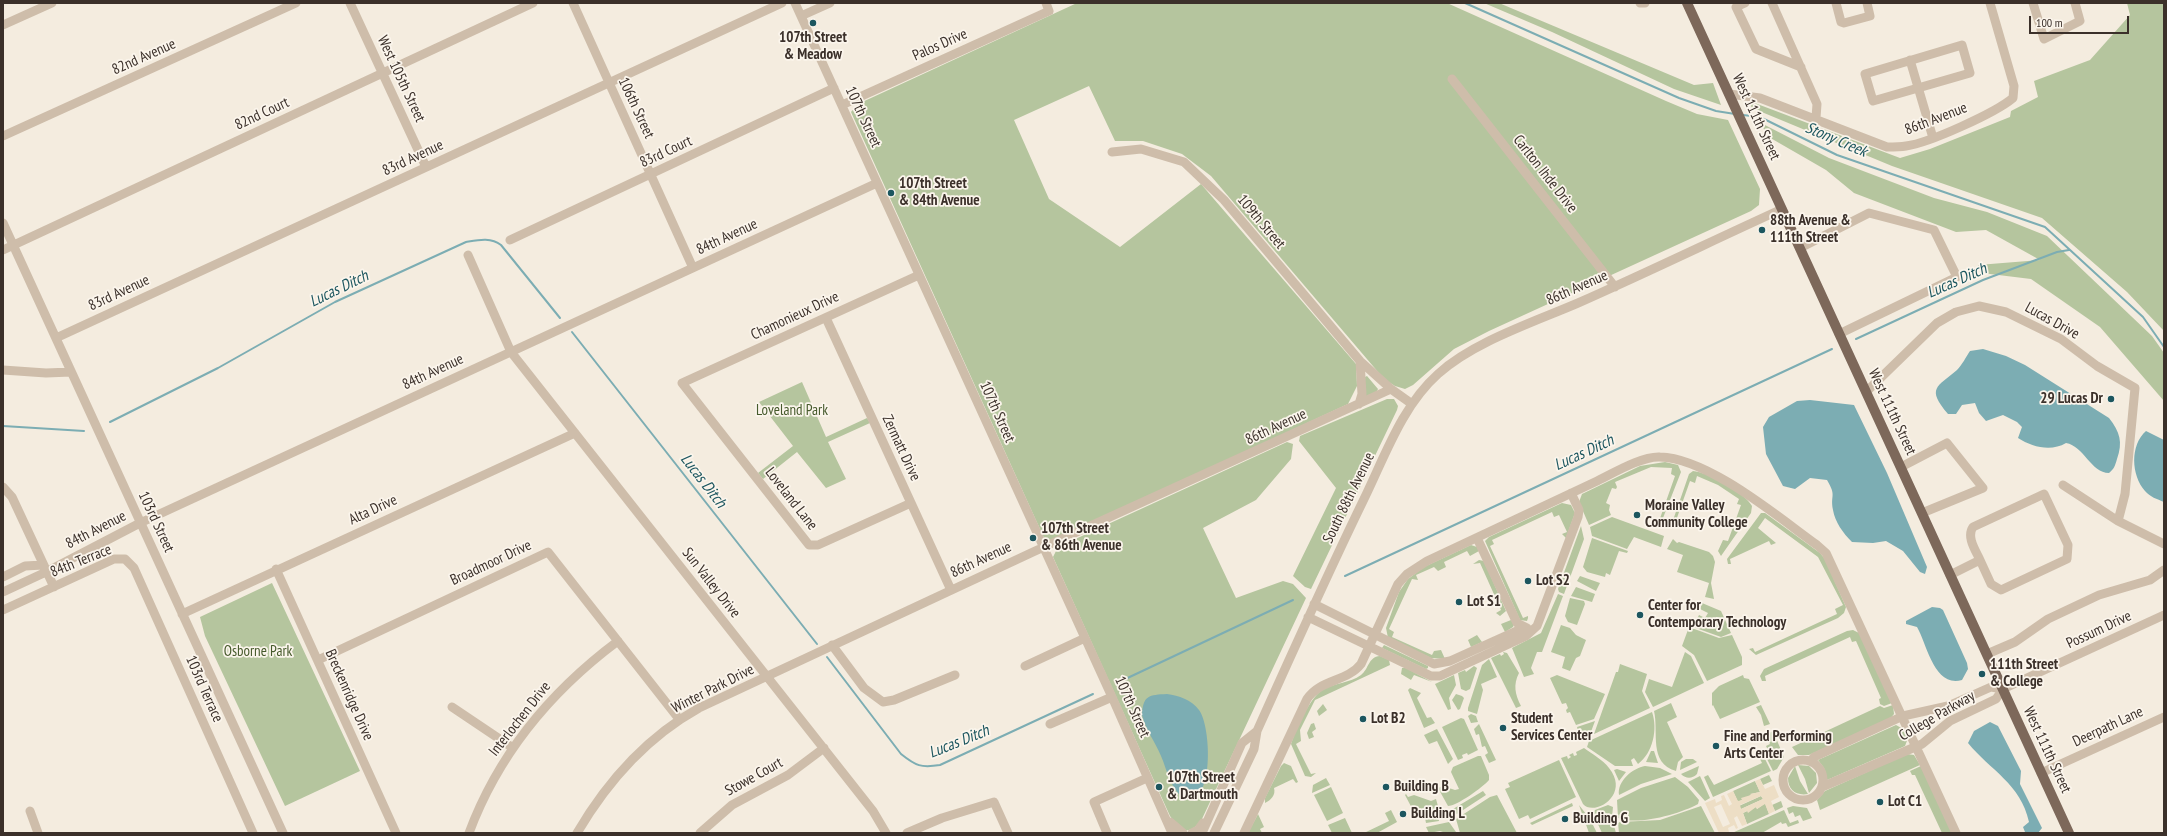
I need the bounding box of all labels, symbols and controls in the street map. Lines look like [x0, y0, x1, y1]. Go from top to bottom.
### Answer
scale bar [2031, 8, 2131, 34]
text: 100 m [2036, 15, 2063, 30]
marker: 107th Street & Meadow [808, 18, 818, 28]
street label: Palos Drive [910, 25, 970, 65]
place label: 107th Street & Meadow [779, 29, 847, 64]
street label: West 105th Street [373, 33, 429, 125]
street label: 82nd Avenue [109, 35, 179, 79]
street label: West 111th Street [1728, 71, 1784, 163]
street label: 106th Street [614, 75, 658, 141]
street label: 107th Street [841, 84, 885, 150]
street label: 82nd Court [232, 94, 292, 134]
street label: 86th Avenue [1902, 99, 1970, 139]
water label: Stony Creek [1802, 118, 1870, 162]
street label: 83rd Court [637, 132, 695, 172]
street label: Carlton Ihde Drive [1509, 132, 1581, 216]
street label: 83rd Avenue [380, 136, 446, 180]
place label: 107th Street & 84th Avenue [899, 175, 980, 210]
marker: 107th Street & 84th Avenue [886, 188, 896, 198]
street label: 109th Street [1233, 191, 1289, 253]
place label: 88th Avenue & 111th Street [1770, 212, 1851, 247]
street label: 84th Avenue [694, 215, 760, 259]
marker: 88th Avenue & 111th Street [1757, 225, 1767, 235]
water label: Lucas Ditch [1924, 259, 1990, 303]
street label: 86th Avenue [1543, 266, 1611, 310]
water label: Lucas Ditch [306, 267, 372, 311]
street label: 83rd Avenue [86, 271, 152, 315]
street label: Chamonieux Drive [748, 288, 842, 344]
street label: Lucas Drive [2022, 299, 2082, 343]
street label: 84th Avenue [400, 350, 466, 394]
street label: West 111th Street [1864, 366, 1920, 458]
street label: 107th Street [976, 379, 1018, 445]
place label: 29 Lucas Dr [2040, 390, 2103, 408]
marker: 29 Lucas Dr [2106, 394, 2116, 404]
park label: Loveland Park [756, 402, 828, 420]
street label: 86th Avenue [1243, 405, 1309, 449]
street label: Zermatt Drive [878, 412, 924, 484]
water label: Lucas Ditch [1551, 431, 1617, 475]
water label: Lucas Ditch [676, 450, 730, 512]
street label: South 88th Avenue [1319, 450, 1379, 546]
street label: Loveland Lane [761, 464, 821, 534]
street label: 103rd Street [134, 489, 178, 555]
street label: Alta Drive [346, 491, 400, 529]
place label: Moraine Valley Community College [1645, 497, 1748, 532]
street label: 84th Avenue [63, 507, 129, 553]
marker: Moraine Valley Community College [1632, 510, 1642, 520]
place label: 107th Street & 86th Avenue [1041, 520, 1122, 555]
marker: 107th Street & 86th Avenue [1028, 533, 1038, 543]
street label: Broadmoor Drive [448, 536, 534, 590]
street label: 86th Avenue [948, 538, 1014, 582]
street label: 84th Terrace [48, 541, 114, 581]
street label: Sun Valley Drive [678, 544, 744, 622]
place label: Lot S2 [1536, 572, 1570, 590]
marker: Lot S2 [1523, 576, 1533, 586]
place label: Lot S1 [1467, 593, 1501, 611]
marker: Lot S1 [1454, 597, 1464, 607]
place label: Center for Contemporary Technology [1648, 597, 1786, 632]
street label: Possum Drive [2064, 607, 2134, 653]
marker: Center for Contemporary Technology [1635, 610, 1645, 620]
park label: Osborne Park [224, 643, 292, 661]
street label: Breckenridge Drive [321, 647, 377, 743]
street label: 103rd Terrace [181, 653, 227, 725]
place label: 111th Street & College [1990, 656, 2058, 691]
street label: Winter Park Drive [669, 661, 757, 717]
marker: 111th Street & College [1977, 669, 1987, 679]
street label: 107th Street [1111, 674, 1153, 740]
street label: Interlochen Drive [485, 678, 555, 760]
street label: College Parkway [1896, 687, 1978, 745]
street label: Deerpath Lane [2070, 703, 2146, 751]
street label: West 111th Street [2019, 704, 2075, 796]
place label: Lot B2 [1371, 710, 1406, 728]
place label: Student Services Center [1511, 710, 1592, 745]
marker: Lot B2 [1358, 714, 1368, 724]
water label: Lucas Ditch [926, 721, 992, 763]
marker: Student Services Center [1498, 723, 1508, 733]
place label: Fine and Performing Arts Center [1724, 728, 1832, 763]
marker: Fine and Performing Arts Center [1711, 741, 1721, 751]
street label: Stowe Court [722, 754, 786, 800]
place label: 107th Street & Dartmouth [1167, 769, 1238, 804]
place label: Building B [1394, 778, 1449, 796]
marker: 107th Street & Dartmouth [1154, 782, 1164, 792]
marker: Building B [1381, 782, 1391, 792]
place label: Lot C1 [1888, 793, 1922, 811]
marker: Lot C1 [1875, 797, 1885, 807]
place label: Building L [1411, 805, 1465, 823]
marker: Building L [1398, 809, 1408, 819]
place label: Building G [1573, 810, 1628, 828]
marker: Building G [1560, 814, 1570, 824]

